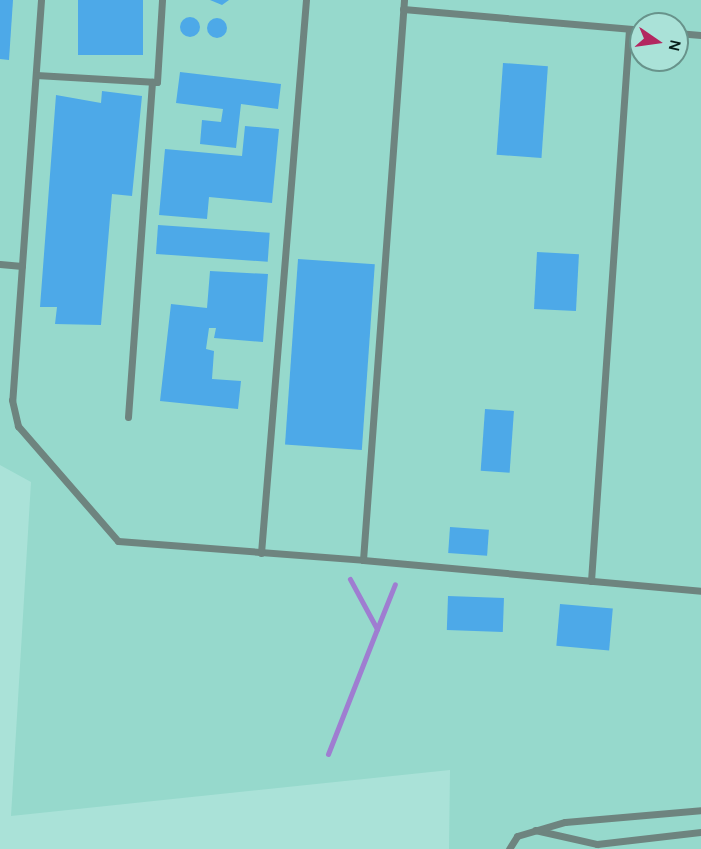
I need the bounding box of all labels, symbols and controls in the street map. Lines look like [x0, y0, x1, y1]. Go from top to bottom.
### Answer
north arrow [629, 12, 689, 72]
text: N [665, 38, 686, 53]

